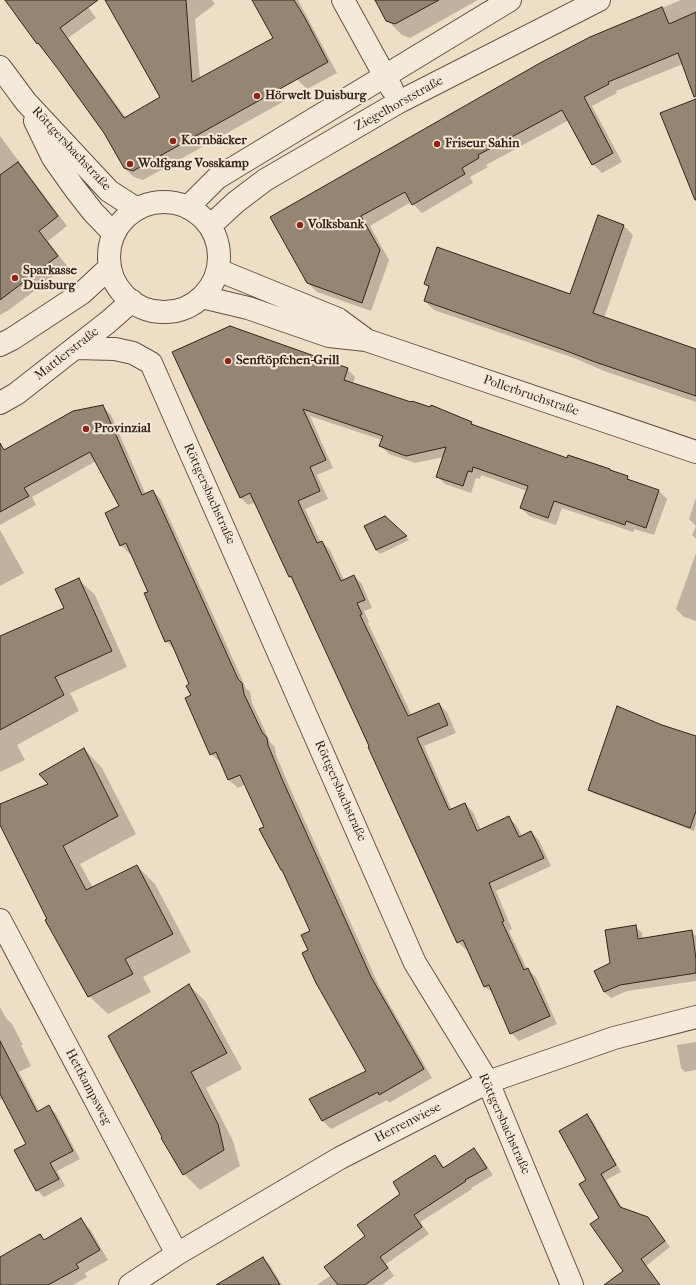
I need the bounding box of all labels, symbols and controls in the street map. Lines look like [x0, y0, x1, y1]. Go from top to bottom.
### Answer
street label: Ziegelhorststraße [352, 73, 446, 135]
place label: Hörwelt Duisburg [265, 88, 366, 104]
marker: Hörwelt Duisburg [252, 91, 262, 101]
street label: Röttgersbachstraße [28, 104, 114, 194]
place label: Kornbäcker [181, 133, 247, 149]
marker: Kornbäcker [168, 136, 178, 146]
place label: Friseur Sahin [445, 136, 520, 152]
marker: Friseur Sahin [432, 139, 442, 149]
place label: Wolfgang Vosskamp [138, 156, 249, 172]
marker: Wolfgang Vosskamp [125, 159, 135, 169]
place label: Volksbank [308, 217, 364, 233]
marker: Volksbank [295, 220, 305, 230]
place label: Sparkasse Duisburg [23, 263, 77, 294]
marker: Sparkasse Duisburg [10, 273, 20, 283]
street label: Mattlerstraße [32, 324, 102, 384]
place label: Senftöpfchen-Grill [236, 353, 339, 369]
marker: Senftöpfchen-Grill [223, 356, 233, 366]
street label: Pollerbruchstraße [481, 372, 581, 420]
place label: Provinzial [94, 421, 151, 437]
marker: Provinzial [81, 424, 91, 434]
street label: Röttgersbachstraße [180, 441, 238, 547]
street label: Röttgersbachstraße [311, 738, 369, 844]
street label: Hettkampsweg [61, 1046, 115, 1128]
street label: Röttgersbachstraße [475, 1071, 533, 1177]
street label: Herrenwiese [372, 1100, 444, 1146]

